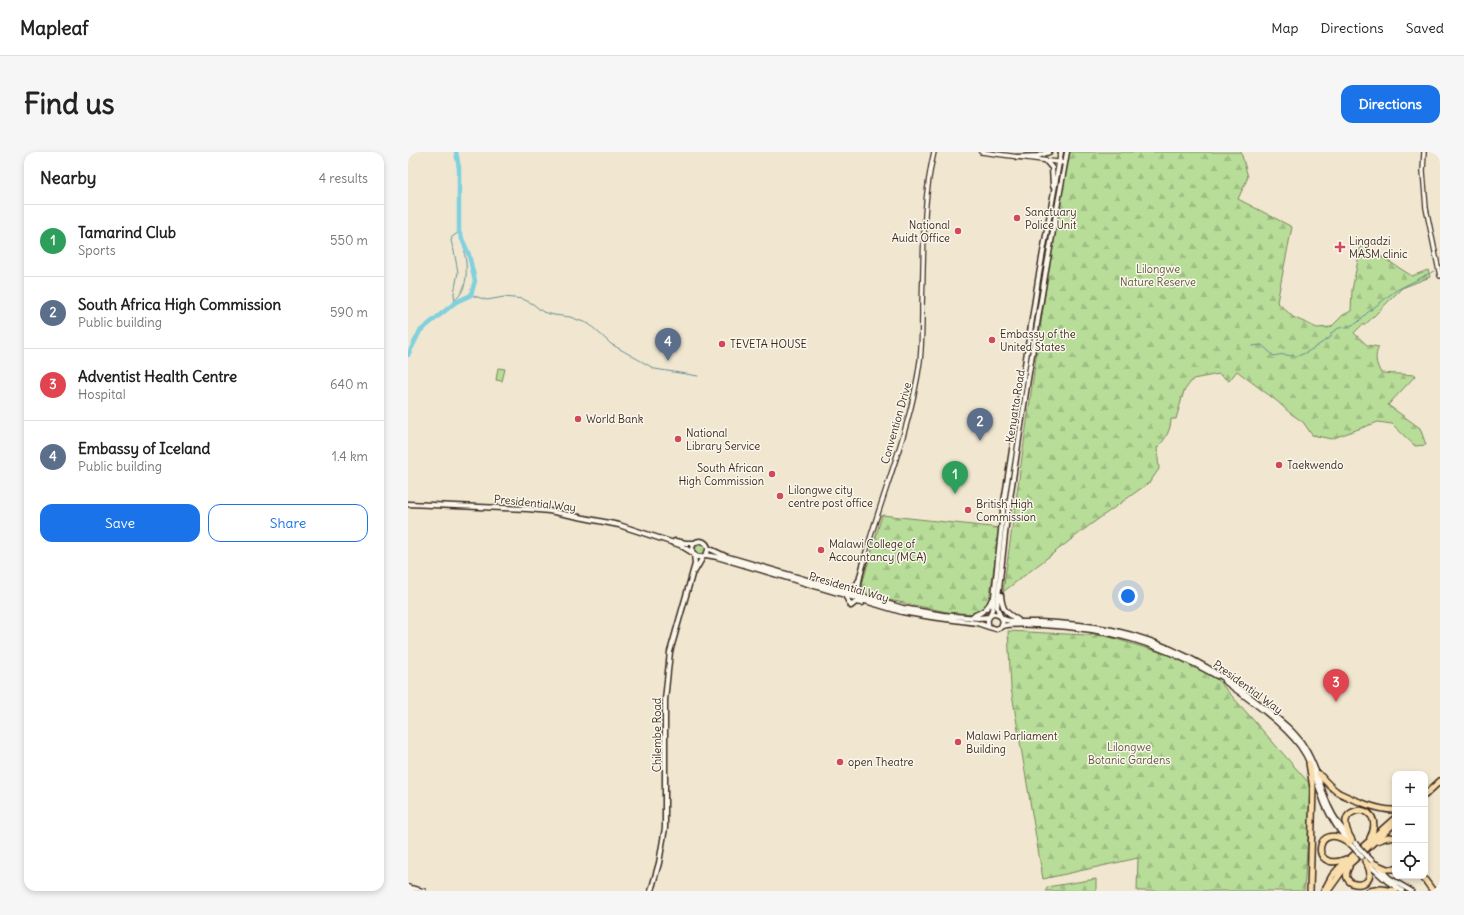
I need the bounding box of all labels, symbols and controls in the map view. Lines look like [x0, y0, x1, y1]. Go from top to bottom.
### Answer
text: Mapleaf [20, 16, 89, 40]
text: Map [1271, 19, 1298, 37]
text: Directions [1320, 19, 1384, 37]
text: Saved [1406, 19, 1444, 37]
button: Directions [1341, 85, 1440, 123]
text: Find us [24, 86, 115, 122]
text: Nearby [40, 167, 96, 189]
text: 4 results [319, 170, 368, 187]
place label: Sanctuary Police Unit [1025, 205, 1077, 232]
marker: Sanctuary Police Unit [1012, 213, 1022, 223]
place label: National Auidt Office [892, 218, 950, 245]
text: Tamarind Club [78, 223, 176, 242]
marker: National Auidt Office [953, 226, 963, 236]
text: 1 [50, 232, 56, 249]
text: 550 m [330, 232, 368, 249]
place label: Lingadzi MASM clinic [1349, 234, 1408, 261]
marker: Lingadzi MASM clinic [1334, 241, 1346, 253]
text: Sports [78, 242, 116, 259]
park label: Lilongwe Nature Reserve [1120, 262, 1196, 289]
text: South Africa High Commission [78, 295, 281, 314]
text: 2 [49, 304, 57, 321]
text: 590 m [330, 304, 368, 321]
text: Public building [78, 314, 162, 331]
place label: Embassy of the United States [1000, 327, 1076, 354]
pin: 4 [655, 328, 681, 361]
marker: Embassy of the United States [987, 335, 997, 345]
place label: TEVETA HOUSE [730, 337, 807, 351]
marker: TEVETA HOUSE [717, 339, 727, 349]
text: Adventist Health Centre [78, 367, 237, 386]
street label: Kenyatta Road [1002, 368, 1028, 443]
text: 3 [49, 376, 57, 393]
text: 640 m [330, 376, 368, 393]
street label: Convention Drive [878, 380, 914, 466]
text: Hospital [78, 386, 126, 403]
pin: 2 [967, 408, 993, 441]
place label: World Bank [586, 412, 644, 426]
marker: World Bank [573, 414, 583, 424]
place label: National Library Service [686, 426, 760, 453]
marker: National Library Service [673, 434, 683, 444]
text: Embassy of Iceland [78, 439, 210, 458]
text: 4 [49, 448, 57, 465]
text: 1.4 km [332, 448, 368, 465]
text: Public building [78, 458, 162, 475]
place label: Taekwendo [1287, 458, 1343, 472]
marker: Taekwendo [1274, 460, 1284, 470]
place label: South African High Commission [678, 461, 764, 488]
pin: 1 [942, 461, 968, 494]
marker: South African High Commission [767, 469, 777, 479]
place label: Lilongwe city centre post office [788, 483, 873, 510]
marker: Lilongwe city centre post office [775, 491, 785, 501]
street label: Presidential Way [493, 492, 577, 514]
place label: British High Commission [976, 497, 1036, 524]
button: Save [40, 504, 200, 542]
button: Share [208, 504, 368, 542]
marker: British High Commission [963, 505, 973, 515]
place label: Malawi College of Accountancy (MCA) [829, 537, 926, 564]
marker: Malawi College of Accountancy (MCA) [816, 545, 826, 555]
street label: Presidential Way [807, 569, 891, 605]
your location [1118, 586, 1138, 606]
street label: Presidential Way [1211, 657, 1285, 717]
pin: 3 [1323, 669, 1349, 702]
street label: Chilembe Road [650, 697, 664, 772]
place label: Malawi Parliament Building [966, 729, 1058, 756]
marker: Malawi Parliament Building [953, 737, 963, 747]
park label: Lilongwe Botanic Gardens [1088, 740, 1170, 767]
place label: open Theatre [848, 755, 914, 769]
marker: open Theatre [835, 757, 845, 767]
map controls [1392, 771, 1428, 879]
button: + [1392, 771, 1428, 807]
button: − [1392, 807, 1428, 843]
button: locate [1392, 843, 1428, 879]

